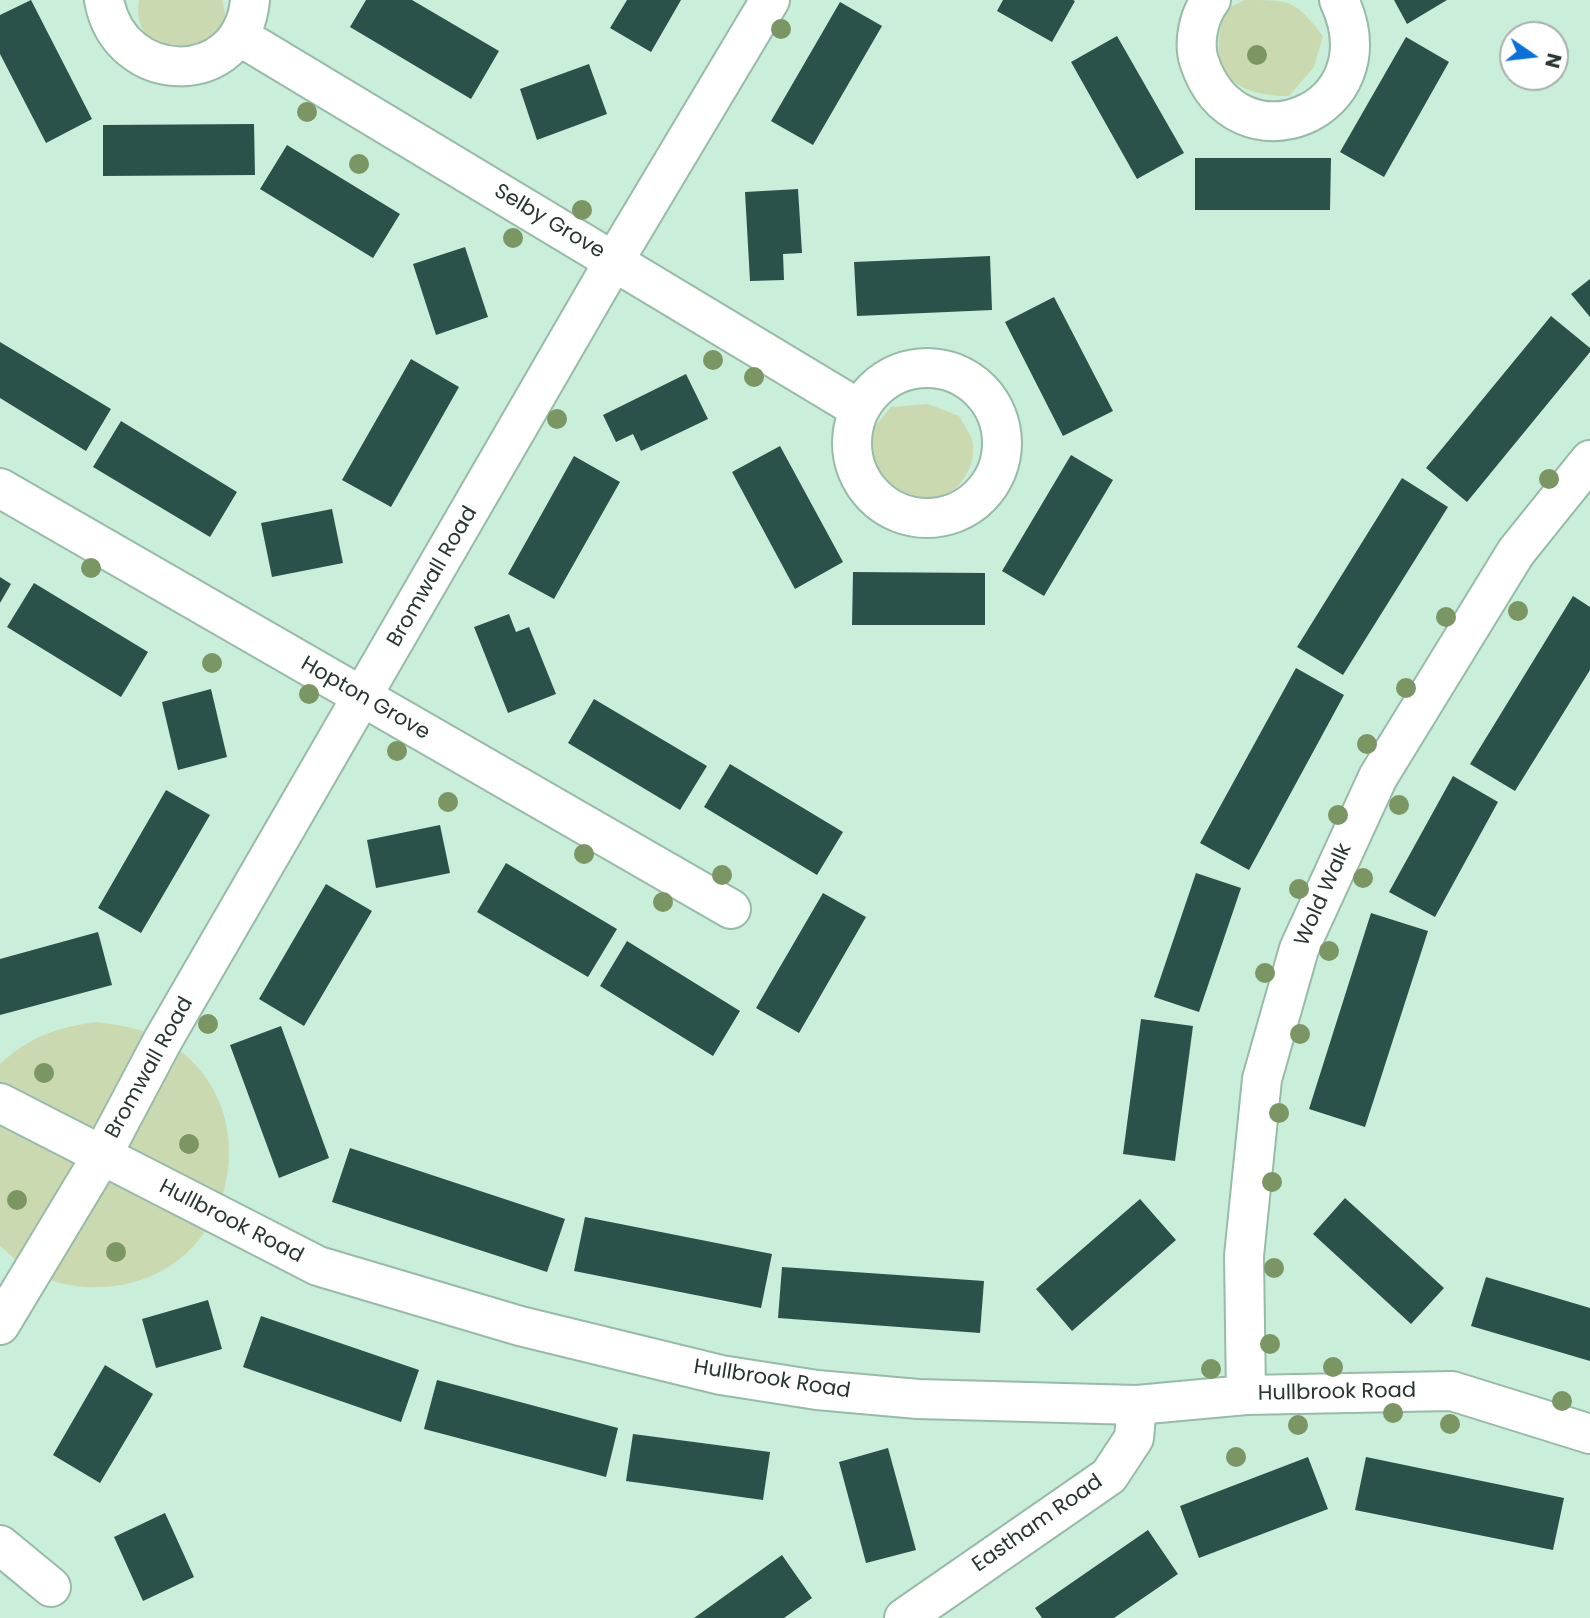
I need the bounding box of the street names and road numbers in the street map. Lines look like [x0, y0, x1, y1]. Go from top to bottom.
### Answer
street label: Selby Grove [489, 179, 609, 265]
street label: Bromwall Road [383, 502, 483, 652]
street label: Hopton Grove [296, 652, 434, 746]
street label: Wold Walk [1290, 840, 1358, 950]
street label: Bromwall Road [101, 993, 199, 1143]
street label: Hullbrook Road [155, 1175, 307, 1269]
street label: Hullbrook Road [692, 1355, 852, 1405]
street label: Hullbrook Road [1258, 1379, 1416, 1407]
street label: Eastham Road [968, 1470, 1108, 1578]

